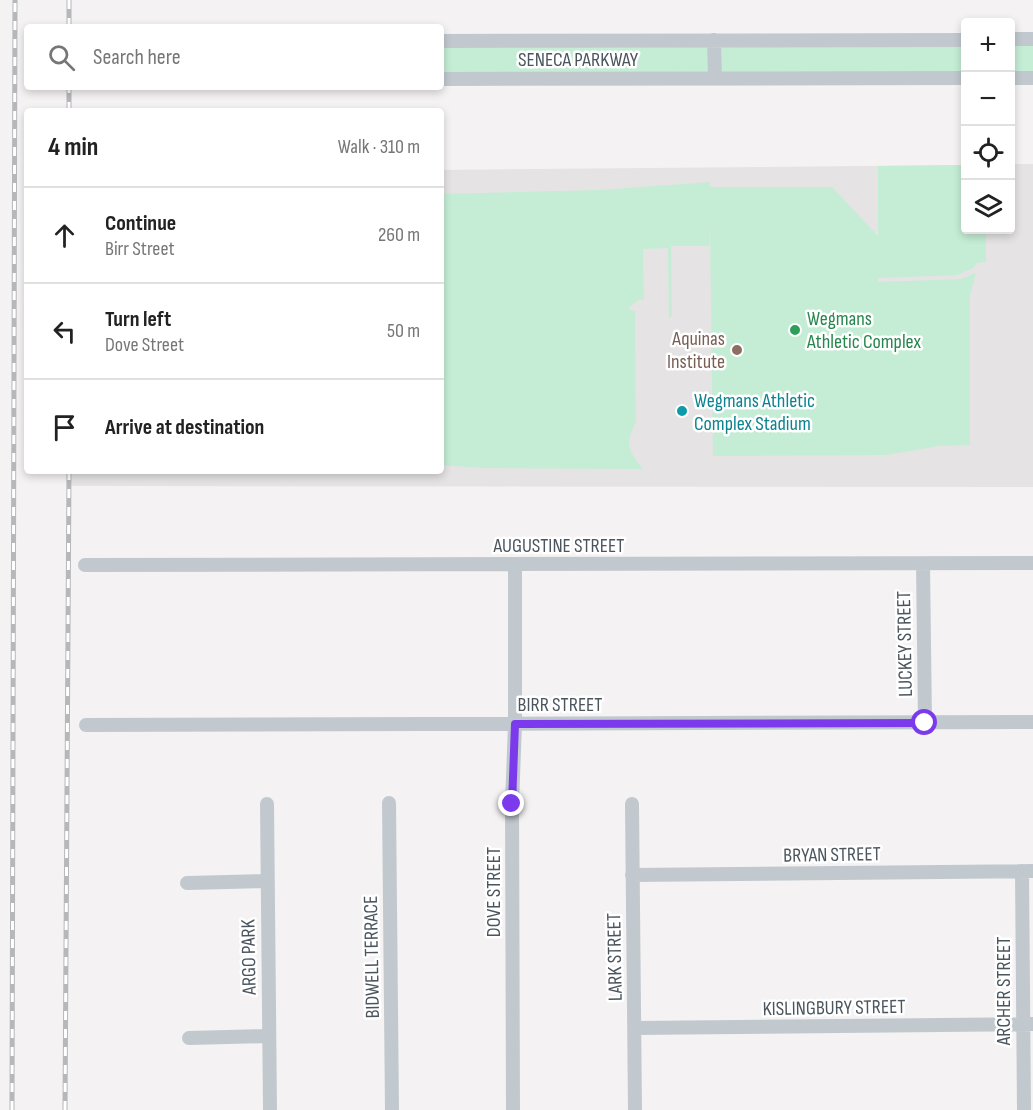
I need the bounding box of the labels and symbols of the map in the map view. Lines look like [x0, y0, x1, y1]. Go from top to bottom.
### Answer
street label: SENECA PARKWAY [518, 48, 639, 72]
place label: Wegmans Athletic Complex [806, 307, 921, 354]
marker: Wegmans Athletic Complex [788, 323, 802, 337]
place label: Aquinas Institute [667, 327, 725, 374]
marker: Aquinas Institute [730, 343, 744, 357]
place label: Wegmans Athletic Complex Stadium [694, 389, 815, 436]
marker: Wegmans Athletic Complex Stadium [675, 404, 689, 418]
street label: AUGUSTINE STREET [493, 534, 624, 558]
street label: LUCKEY STREET [892, 591, 918, 697]
street label: BIRR STREET [518, 693, 602, 717]
route start [911, 709, 937, 735]
route end [498, 790, 524, 816]
street label: BRYAN STREET [783, 842, 881, 868]
street label: DOVE STREET [482, 847, 506, 937]
street label: BIDWELL TERRACE [359, 895, 385, 1019]
street label: LARK STREET [602, 913, 628, 1001]
street label: ARGO PARK [236, 919, 262, 996]
street label: ARCHER STREET [992, 937, 1016, 1046]
street label: KISLINGBURY STREET [762, 995, 906, 1021]

